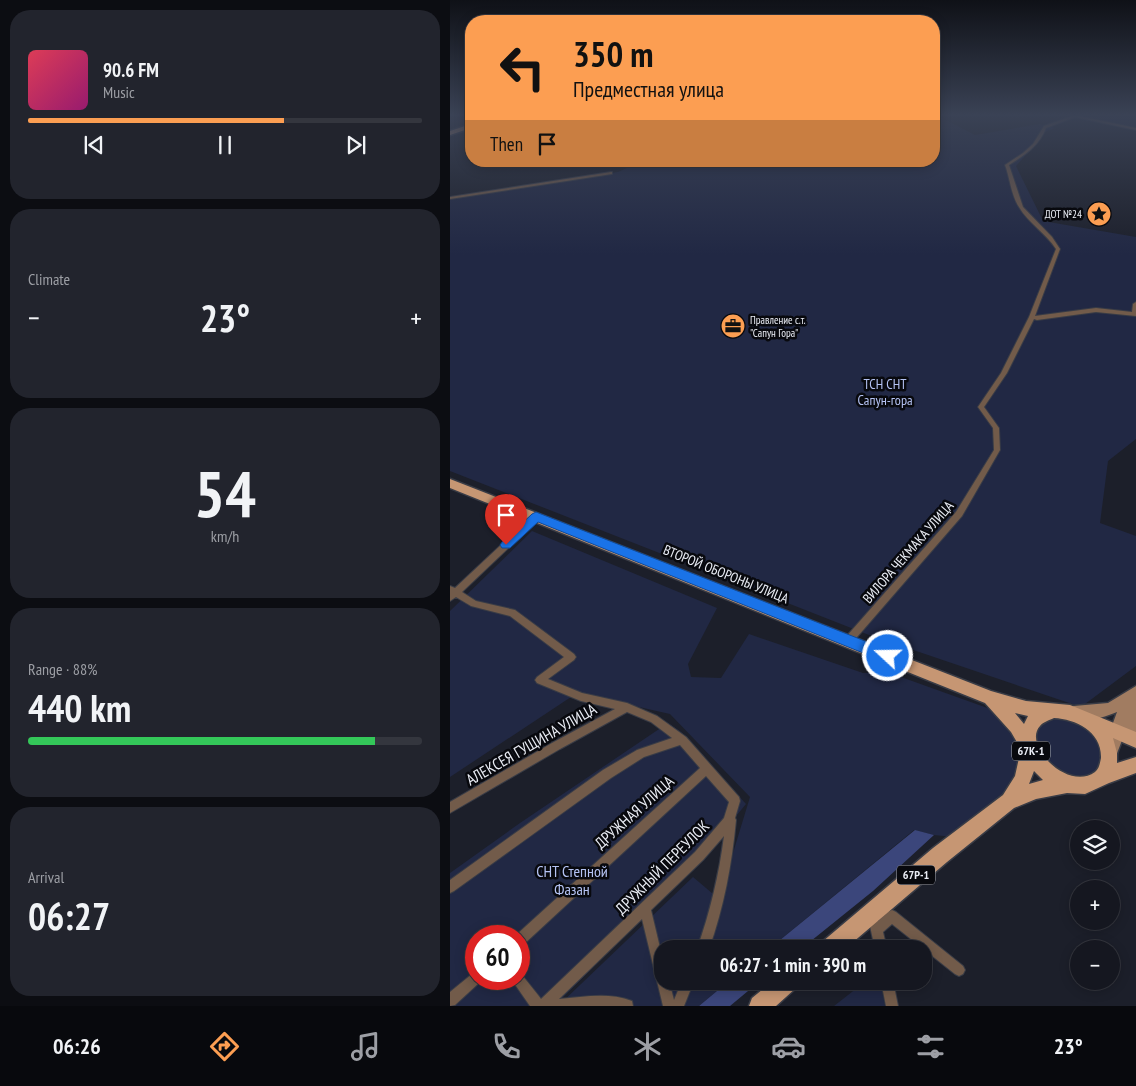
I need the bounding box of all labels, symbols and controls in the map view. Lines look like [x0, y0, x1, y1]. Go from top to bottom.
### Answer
text: 350 m [573, 31, 654, 77]
icon: left [490, 35, 555, 100]
text: 90.6 FM [103, 58, 159, 82]
text: Предместная улица [573, 75, 724, 103]
text: Music [103, 82, 135, 102]
icon: arrive [533, 130, 561, 158]
icon: previous [80, 131, 108, 159]
icon: pause [211, 131, 239, 159]
icon: next [342, 131, 370, 159]
text: Then [490, 132, 523, 156]
place icon: ДОТ №24 [1086, 201, 1112, 227]
place label: ДОТ №24 [1045, 207, 1082, 221]
text: Climate [28, 269, 70, 289]
text: 23° [200, 293, 250, 342]
text: − [28, 299, 40, 336]
text: + [410, 299, 422, 336]
office icon: Правление с.т. "Сапун Гора" [720, 313, 746, 339]
place label: Правление с.т. "Сапун Гора" [750, 313, 806, 340]
park label: ТСН СНТ Сапун-гора [857, 375, 913, 409]
text: 54 [194, 451, 256, 535]
pin [485, 494, 527, 545]
street label: ВИЛОРА ЧЕКМАКА УЛИЦА [859, 497, 958, 607]
icon: arrive [492, 501, 520, 529]
text: km/h [211, 526, 239, 546]
street label: ВТОРОЙ ОБОРОНЫ УЛИЦА [661, 541, 792, 608]
position arrow [861, 629, 913, 681]
text: Range · 88% [28, 659, 97, 679]
text: 440 km [28, 683, 131, 732]
street label: АЛЕКСЕЯ ГУЩИНА УЛИЦА [462, 698, 600, 789]
road number: 67К-1 [1012, 741, 1050, 760]
street label: ДРУЖНАЯ УЛИЦА [590, 771, 678, 853]
street label: ДРУЖНЫЙ ПЕРЕУЛОК [611, 816, 713, 918]
map controls [1070, 820, 1120, 990]
button: layers [1070, 820, 1120, 870]
park label: СНТ Степной Фазан [536, 861, 608, 899]
road number: 67Р-1 [897, 866, 935, 884]
text: Arrival [28, 867, 64, 887]
button: + [1070, 880, 1120, 930]
text: 06:27 [28, 891, 110, 940]
speed limit sign: 60 [465, 925, 530, 990]
button: − [1070, 940, 1120, 990]
text: 06:27 · 1 min · 390 m [720, 953, 866, 977]
icon: directions [207, 1029, 242, 1064]
icon: music [348, 1029, 383, 1064]
icon: phone [489, 1029, 524, 1064]
icon: climate [630, 1029, 665, 1064]
icon: car [771, 1029, 806, 1064]
icon: filters [913, 1029, 948, 1064]
text: 06:26 [53, 1032, 101, 1060]
text: 23° [1054, 1032, 1083, 1060]

